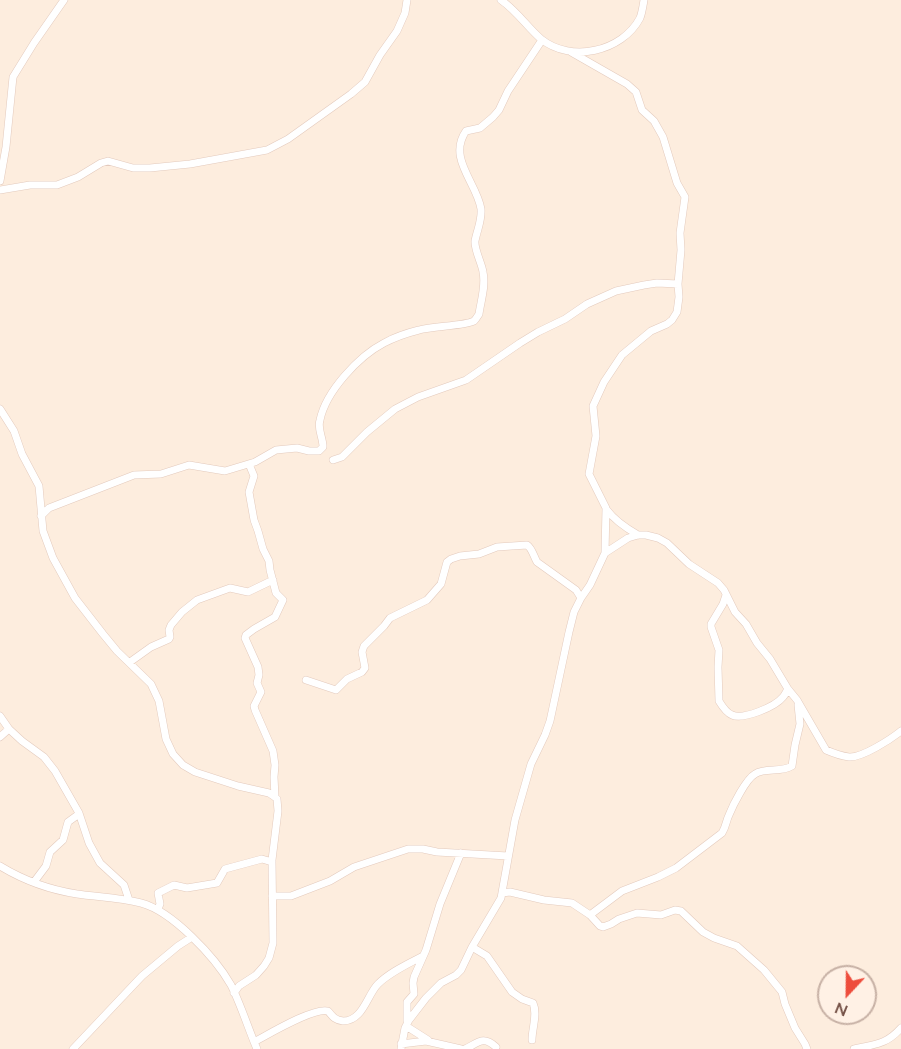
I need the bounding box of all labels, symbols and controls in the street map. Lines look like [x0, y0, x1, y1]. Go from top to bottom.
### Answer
north arrow [817, 965, 877, 1025]
text: N [832, 999, 850, 1021]

